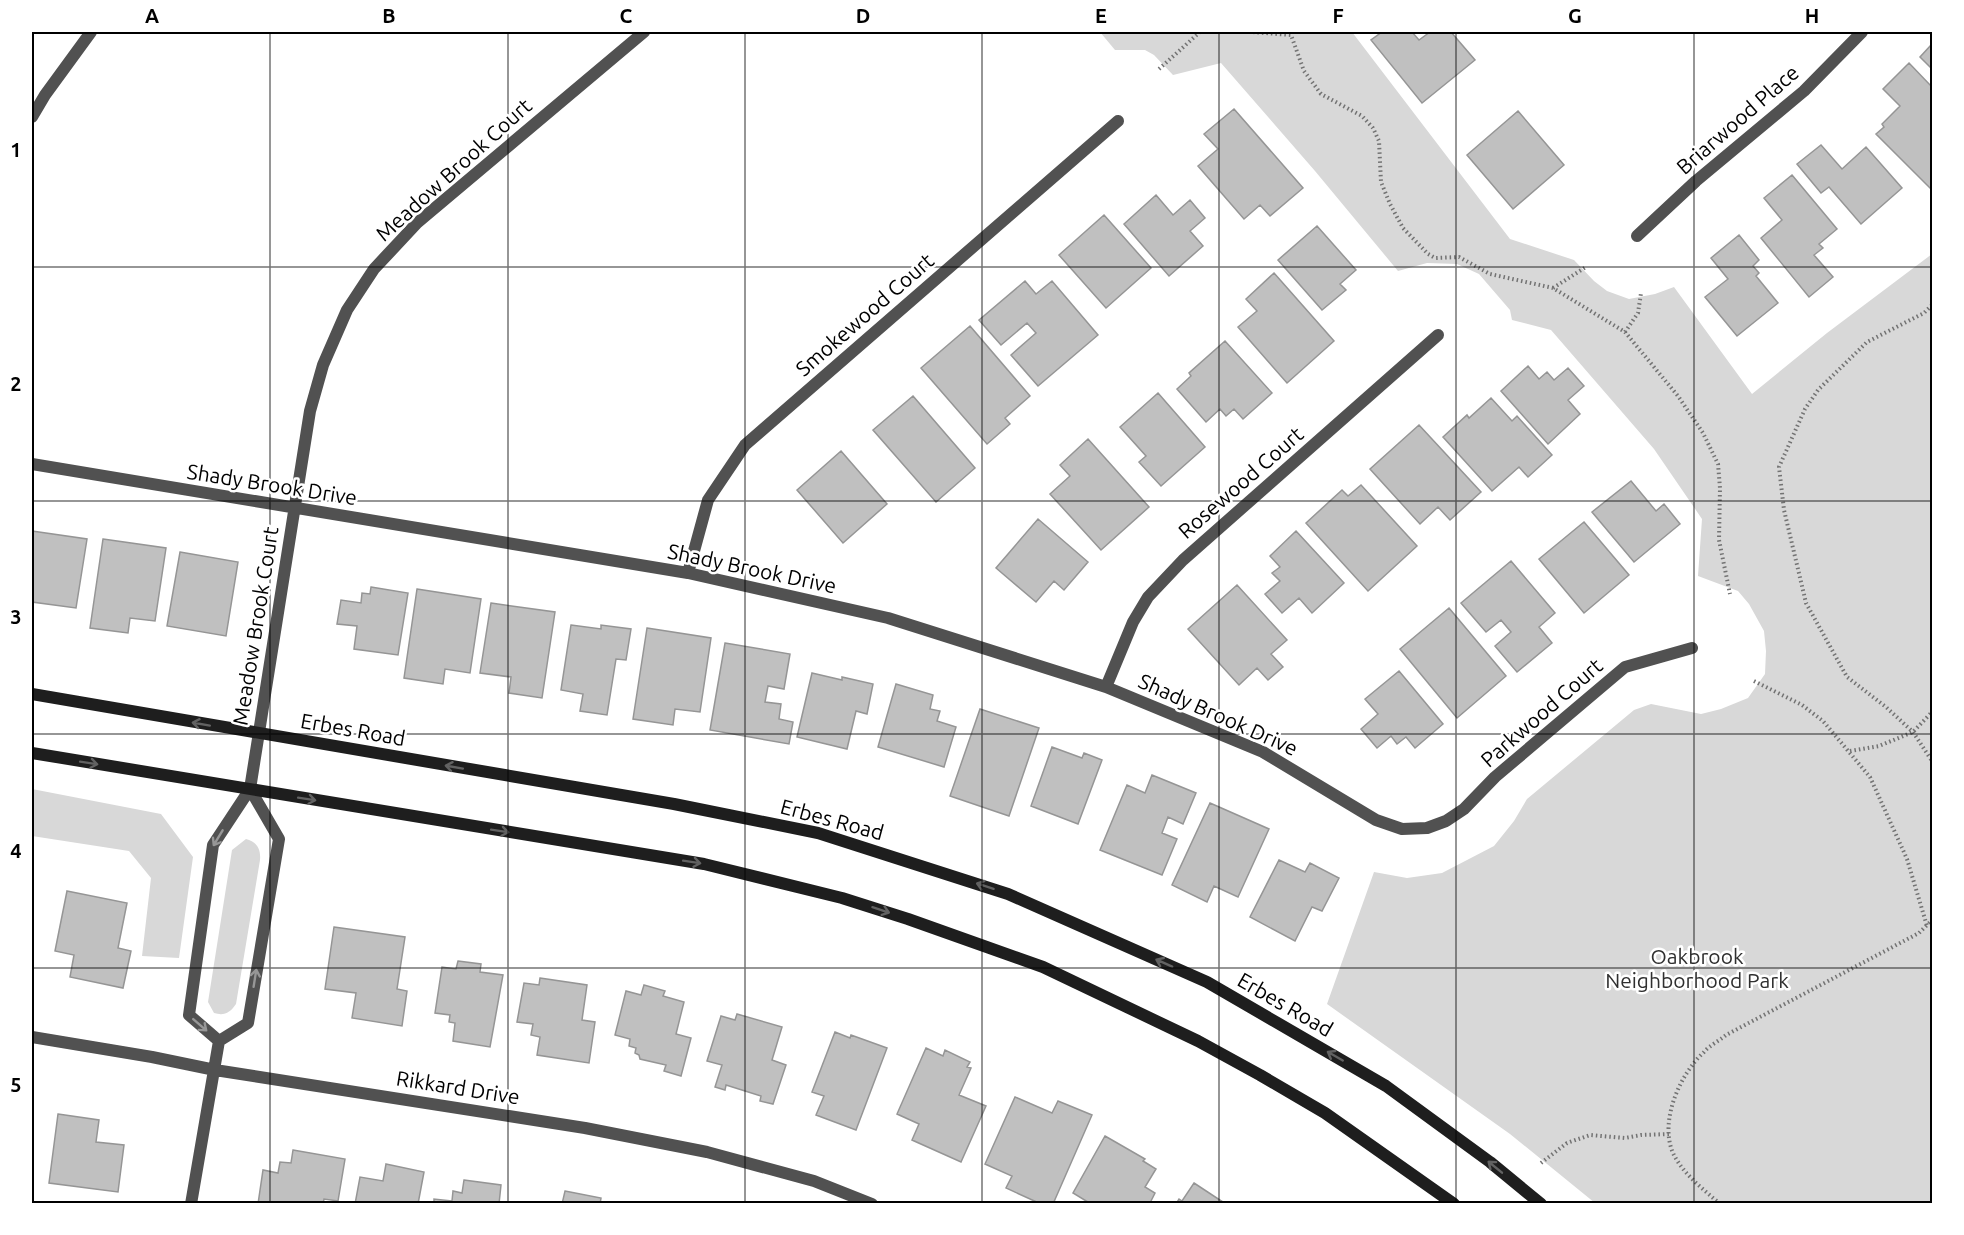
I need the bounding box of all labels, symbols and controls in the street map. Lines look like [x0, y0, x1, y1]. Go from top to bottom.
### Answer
text: A [145, 4, 159, 27]
text: B [382, 4, 396, 27]
text: C [620, 4, 633, 27]
text: D [856, 4, 870, 27]
text: E [1095, 4, 1107, 27]
text: F [1332, 4, 1344, 27]
text: G [1568, 4, 1582, 27]
text: H [1805, 4, 1819, 27]
street label: Briarwood Place [1671, 60, 1803, 179]
street label: Meadow Brook Court [371, 93, 536, 245]
text: 1 [10, 138, 22, 161]
street label: Smokewood Court [791, 248, 938, 381]
text: 2 [10, 372, 22, 395]
street label: Rosewood Court [1173, 422, 1308, 543]
street label: Shady Brook Drive [185, 459, 359, 509]
street label: Meadow Brook Court [227, 525, 283, 727]
street label: Shady Brook Drive [666, 538, 839, 598]
text: 3 [10, 605, 22, 628]
street label: Parkwood Court [1476, 653, 1607, 772]
street label: Shady Brook Drive [1135, 668, 1302, 760]
street label: Erbes Road [299, 708, 407, 750]
one-way arrow [192, 718, 212, 729]
one-way arrow [79, 757, 99, 768]
one-way arrow [444, 762, 464, 773]
one-way arrow [297, 793, 317, 804]
street label: Erbes Road [778, 794, 887, 844]
one-way arrow [489, 825, 509, 836]
one-way arrow [212, 829, 224, 846]
text: 4 [10, 839, 22, 862]
one-way arrow [682, 857, 701, 868]
one-way arrow [976, 880, 995, 891]
one-way arrow [871, 905, 890, 916]
park label: Oakbrook Neighborhood Park [1605, 944, 1789, 992]
one-way arrow [1155, 957, 1174, 968]
street label: Erbes Road [1234, 967, 1337, 1041]
one-way arrow [250, 969, 261, 988]
one-way arrow [192, 1018, 207, 1032]
one-way arrow [1327, 1050, 1344, 1062]
street label: Rikkard Drive [395, 1065, 522, 1109]
text: 5 [10, 1073, 22, 1096]
one-way arrow [1488, 1160, 1504, 1173]

